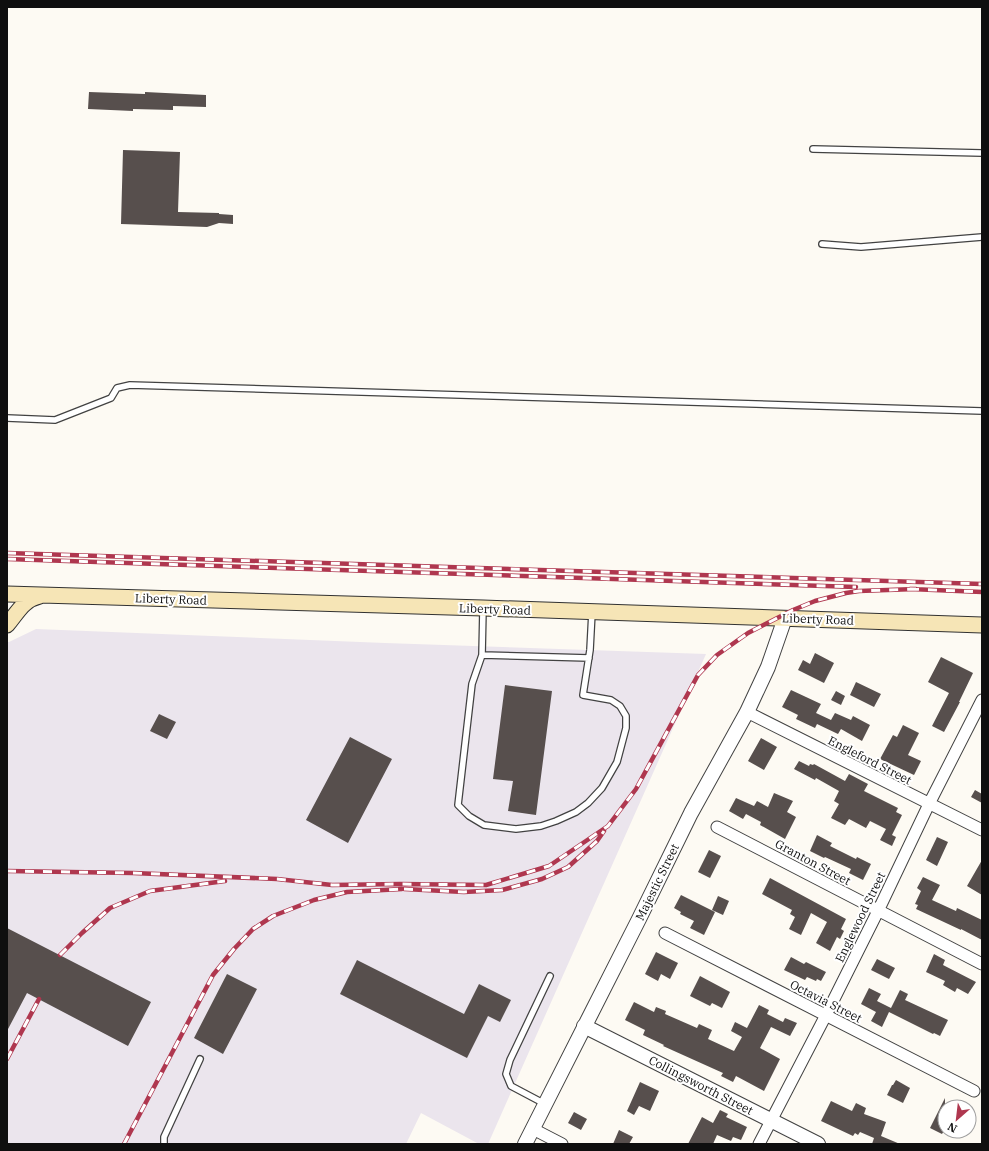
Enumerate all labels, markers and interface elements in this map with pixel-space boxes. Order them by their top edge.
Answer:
street label: Liberty Road [135,590,207,608]
street label: Liberty Road [459,600,531,618]
street label: Liberty Road [782,610,854,628]
street label: Engleford Street [826,732,914,788]
street label: Granton Street [773,836,853,888]
street label: Majestic Street [632,841,682,923]
street label: Englewood Street [832,869,888,965]
street label: Octavia Street [788,976,864,1026]
street label: Collingsworth Street [646,1052,756,1118]
north arrow [937,1099,977,1139]
text: N [945,1119,959,1136]

